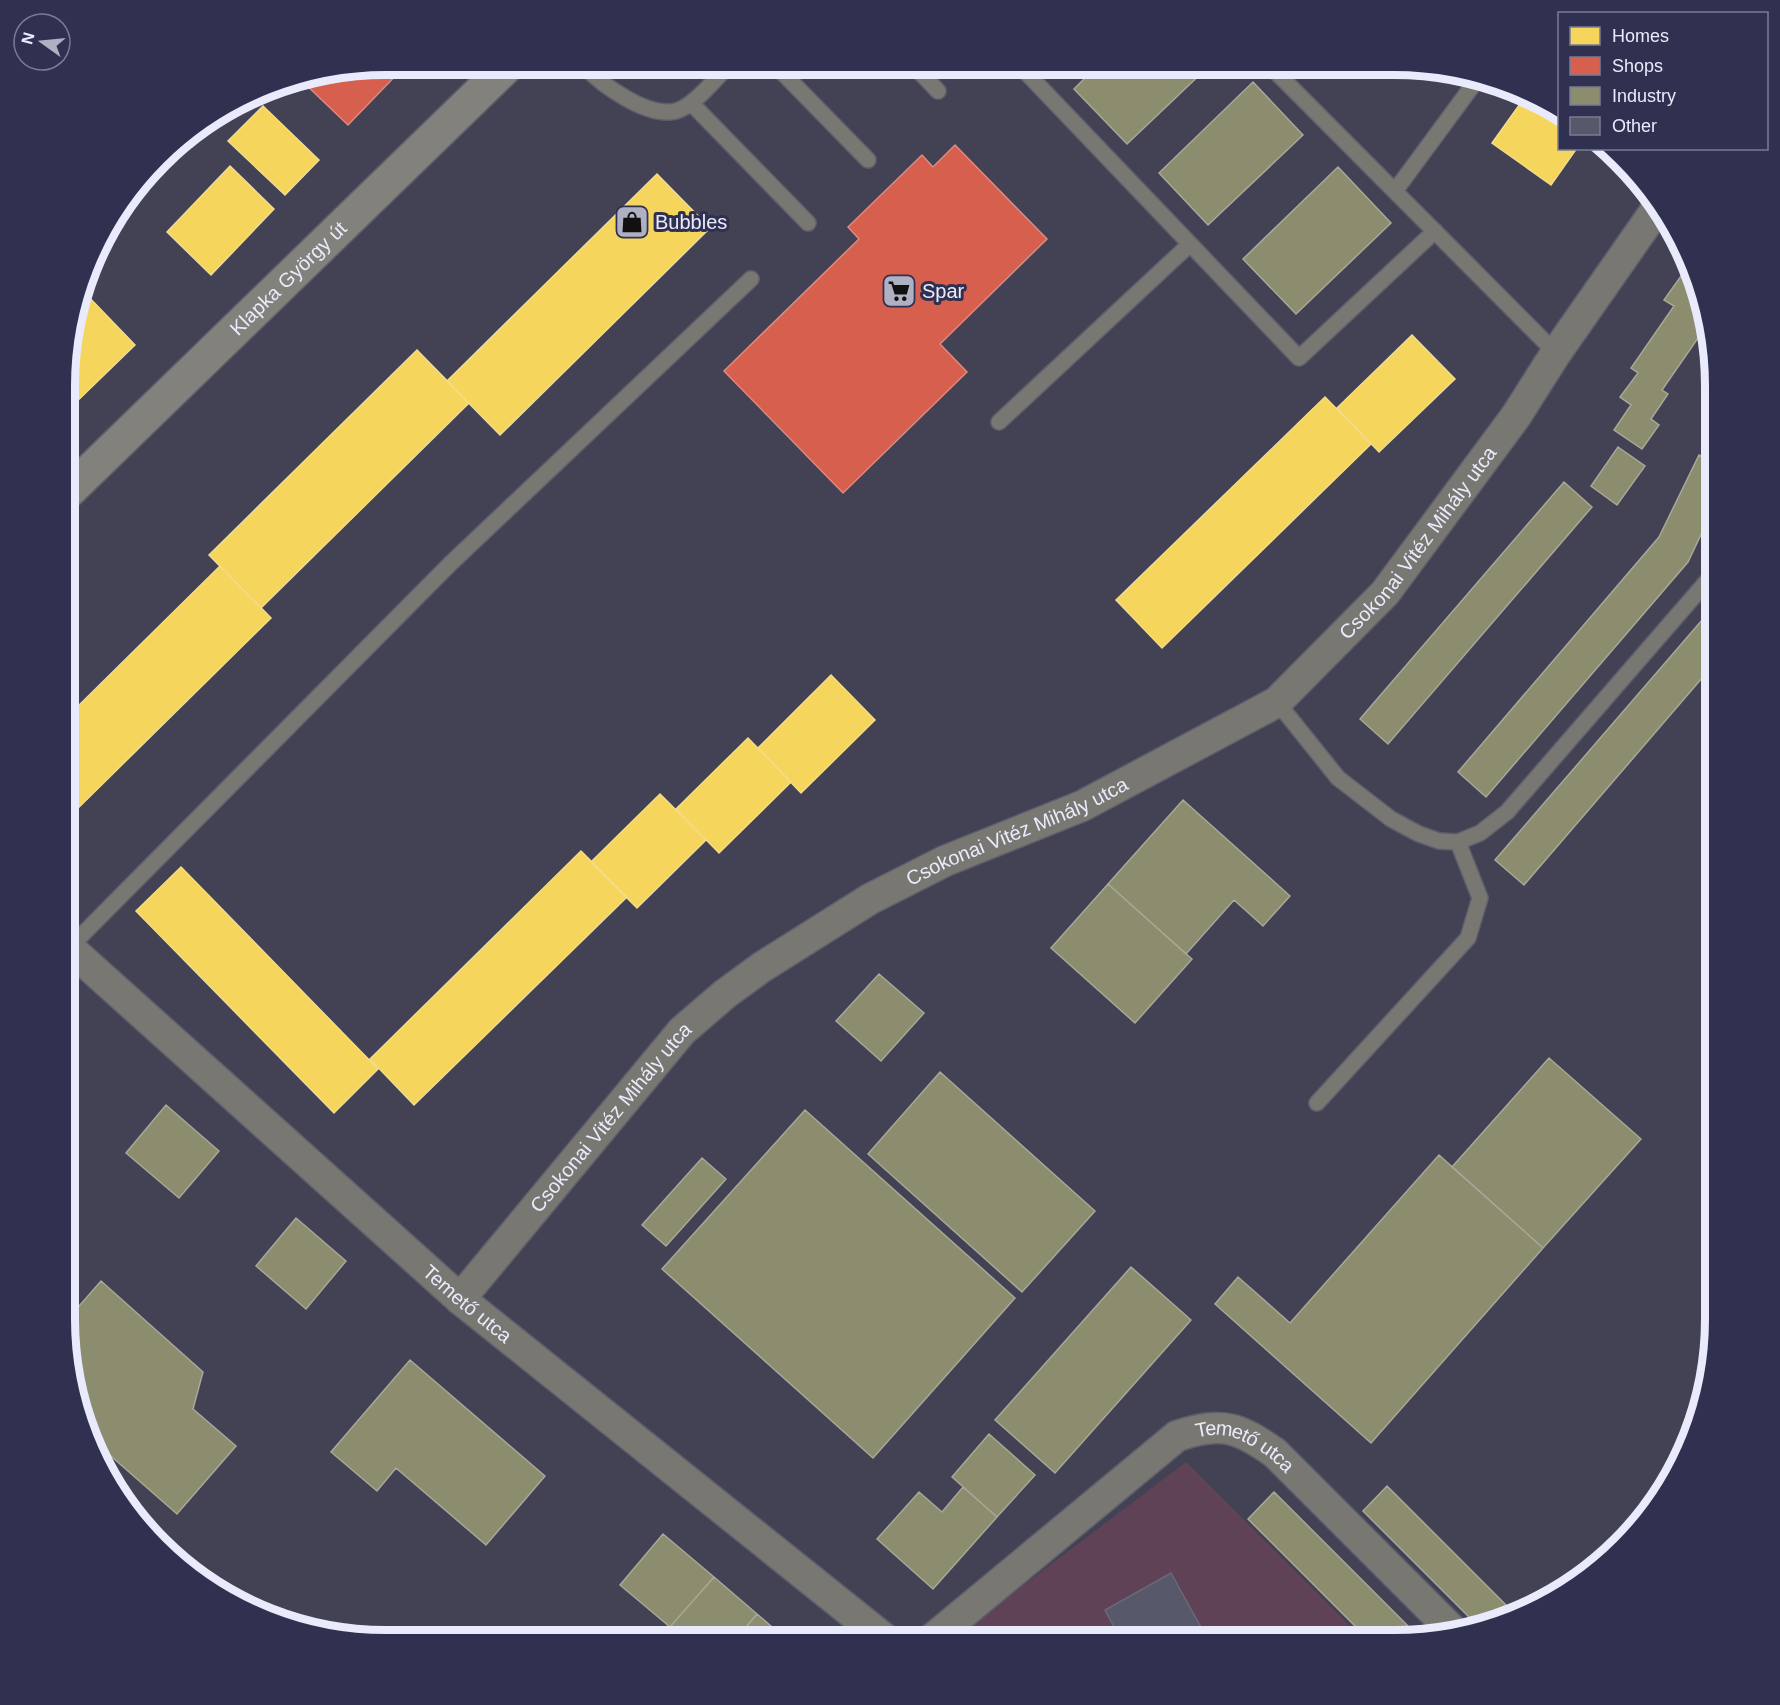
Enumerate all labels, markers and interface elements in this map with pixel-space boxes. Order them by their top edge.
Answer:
north arrow [12,12,72,72]
legend [1558,12,1768,150]
text: Homes [1612,26,1669,46]
text: N [18,30,38,46]
text: Shops [1612,56,1663,76]
text: Industry [1612,86,1676,106]
text: Other [1612,116,1657,136]
shop icon: Bubbles [614,204,650,240]
place label: Bubbles [655,211,727,233]
street label: Klapka György út [225,217,351,340]
supermarket icon: Spar [881,273,917,309]
place label: Spar [922,280,965,302]
street label: Csokonai Vitéz Mihály utca [1335,441,1501,644]
street label: Csokonai Vitéz Mihály utca [902,772,1132,890]
street label: Csokonai Vitéz Mihály utca [526,1017,696,1217]
street label: Temető utca [419,1260,517,1348]
street label: Temető utca [1193,1416,1299,1477]

